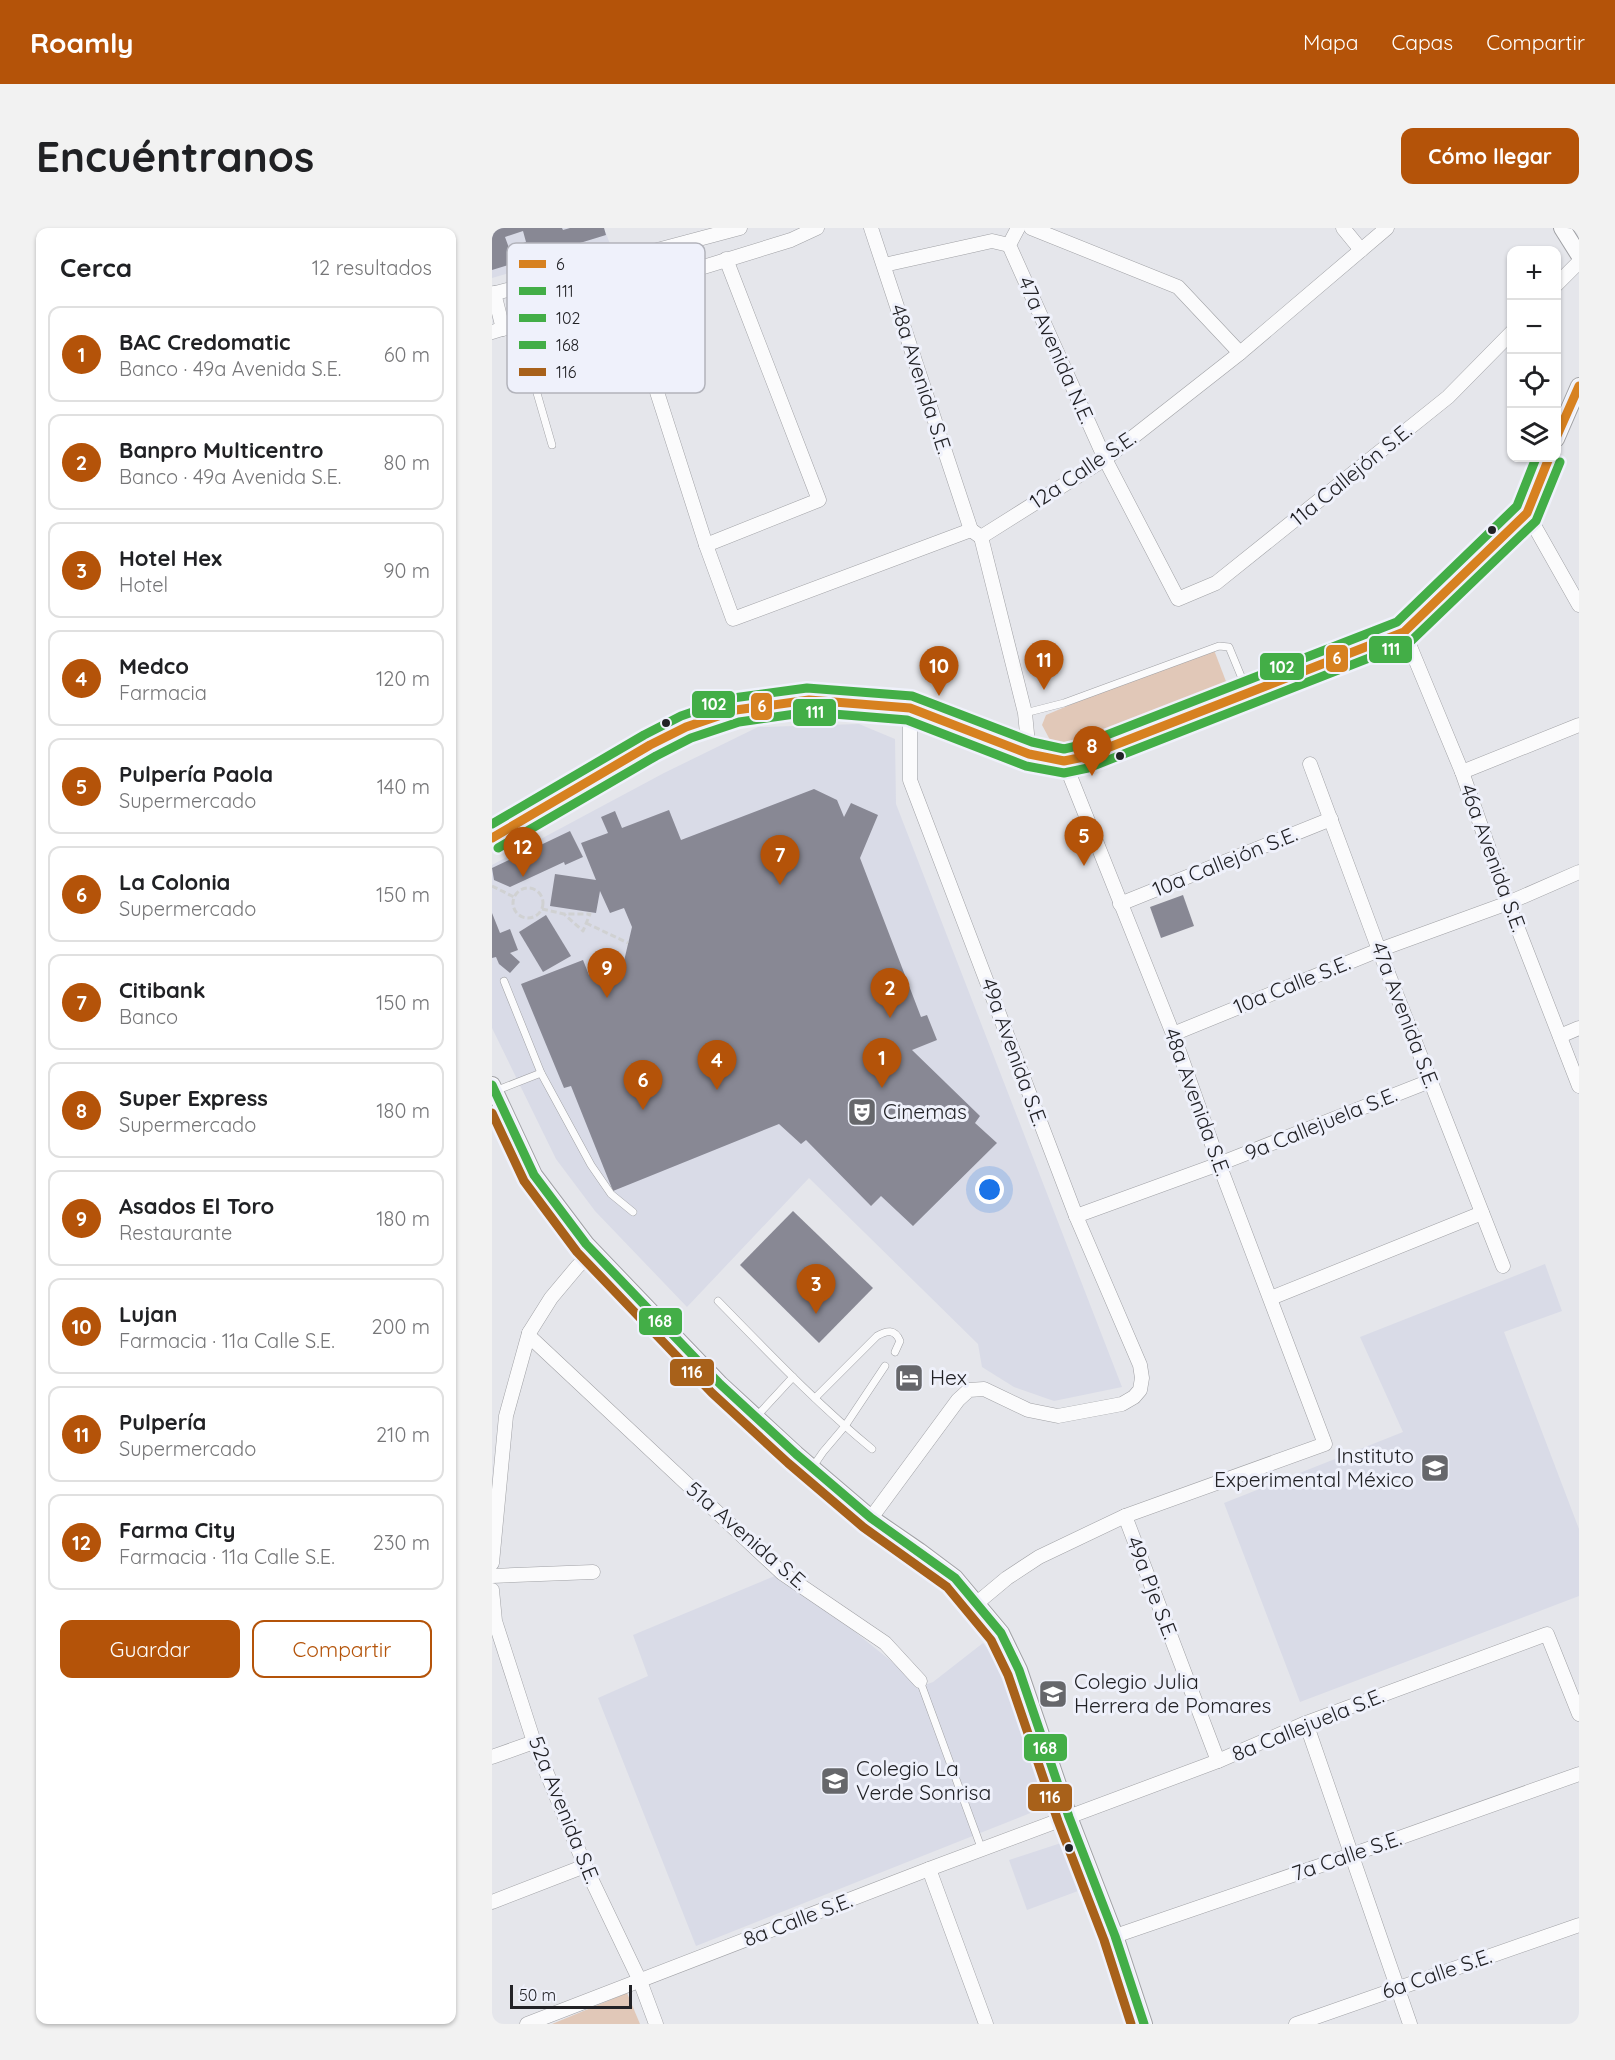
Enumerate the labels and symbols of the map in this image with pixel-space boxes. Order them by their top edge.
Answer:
legend [507,243,705,393]
text: 6 [556,254,565,274]
street label: 47a Avenida N.E. [1013,272,1101,427]
text: 111 [556,281,574,301]
street label: 48a Avenida S.E. [886,301,958,457]
text: 102 [556,308,580,328]
text: 168 [556,335,579,355]
text: 116 [556,362,577,382]
street label: 11a Callejón S.E. [1284,417,1417,531]
street label: 12a Calle S.E. [1024,424,1141,514]
unlabelled marker [1486,524,1498,536]
line badge: 111 [1368,635,1413,664]
text: 111 [1382,639,1400,659]
pin: 11 [1024,640,1064,690]
line badge: 6 [1325,644,1349,673]
pin: 10 [920,646,958,696]
text: 6 [1333,648,1342,668]
line badge: 102 [1259,652,1305,681]
text: 102 [1269,657,1295,677]
line badge: 102 [691,690,736,719]
line badge: 6 [750,692,773,721]
text: 102 [701,694,727,714]
text: 6 [758,696,767,716]
line badge: 111 [792,698,837,727]
text: 111 [806,702,824,722]
unlabelled marker [660,717,672,729]
pin: 8 [1072,726,1112,776]
unlabelled marker [1114,750,1126,762]
street label: 46a Avenida S.E. [1455,780,1533,935]
pin: 5 [1064,816,1104,866]
street label: 10a Callejón S.E. [1148,820,1301,902]
pin: 12 [504,828,543,877]
pin: 7 [760,836,800,885]
street label: 47a Avenida S.E. [1366,938,1446,1092]
pin: 9 [588,948,626,998]
street label: 10a Calle S.E. [1229,949,1354,1019]
pin: 2 [870,968,910,1018]
street label: 49a Avenida S.E. [976,974,1054,1129]
street label: 48a Avenida S.E. [1159,1024,1237,1179]
pin: 1 [862,1038,902,1088]
pin: 4 [698,1040,736,1090]
pin: 6 [624,1060,662,1110]
street label: 9a Callejuela S.E. [1241,1081,1401,1165]
theatre icon: Cinemas [846,1096,878,1128]
place label: Cinemas [883,1098,967,1124]
your location [975,1175,1004,1204]
pin: 3 [796,1264,836,1314]
line badge: 168 [638,1307,683,1336]
text: 168 [648,1311,672,1331]
line badge: 116 [669,1358,715,1387]
text: 116 [681,1362,703,1382]
hotel icon: Hex [893,1362,925,1394]
place label: Hex [930,1364,967,1390]
place label: Instituto Experimental México [1214,1442,1414,1492]
school or university icon: Instituto Experimental México [1419,1452,1451,1484]
street label: 51a Avenida S.E. [682,1475,814,1595]
street label: 49a Pje S.E. [1121,1533,1184,1643]
place label: Colegio Julia Herrera de Pomares [1074,1668,1271,1718]
school or university icon: Colegio Julia Herrera de Pomares [1037,1678,1069,1710]
street label: 8a Callejuela S.E. [1228,1682,1387,1766]
street label: 52a Avenida S.E. [524,1732,606,1887]
line badge: 168 [1023,1733,1068,1762]
text: 168 [1033,1738,1057,1758]
place label: Colegio La Verde Sonrisa [856,1755,991,1805]
school or university icon: Colegio La Verde Sonrisa [819,1765,851,1797]
line badge: 116 [1027,1783,1073,1812]
text: 116 [1039,1787,1061,1807]
street label: 7a Calle S.E. [1289,1824,1405,1886]
unlabelled marker [1063,1842,1075,1854]
street label: 8a Calle S.E. [739,1886,856,1952]
street label: 6a Calle S.E. [1378,1942,1495,2004]
scale bar [510,1982,632,2010]

